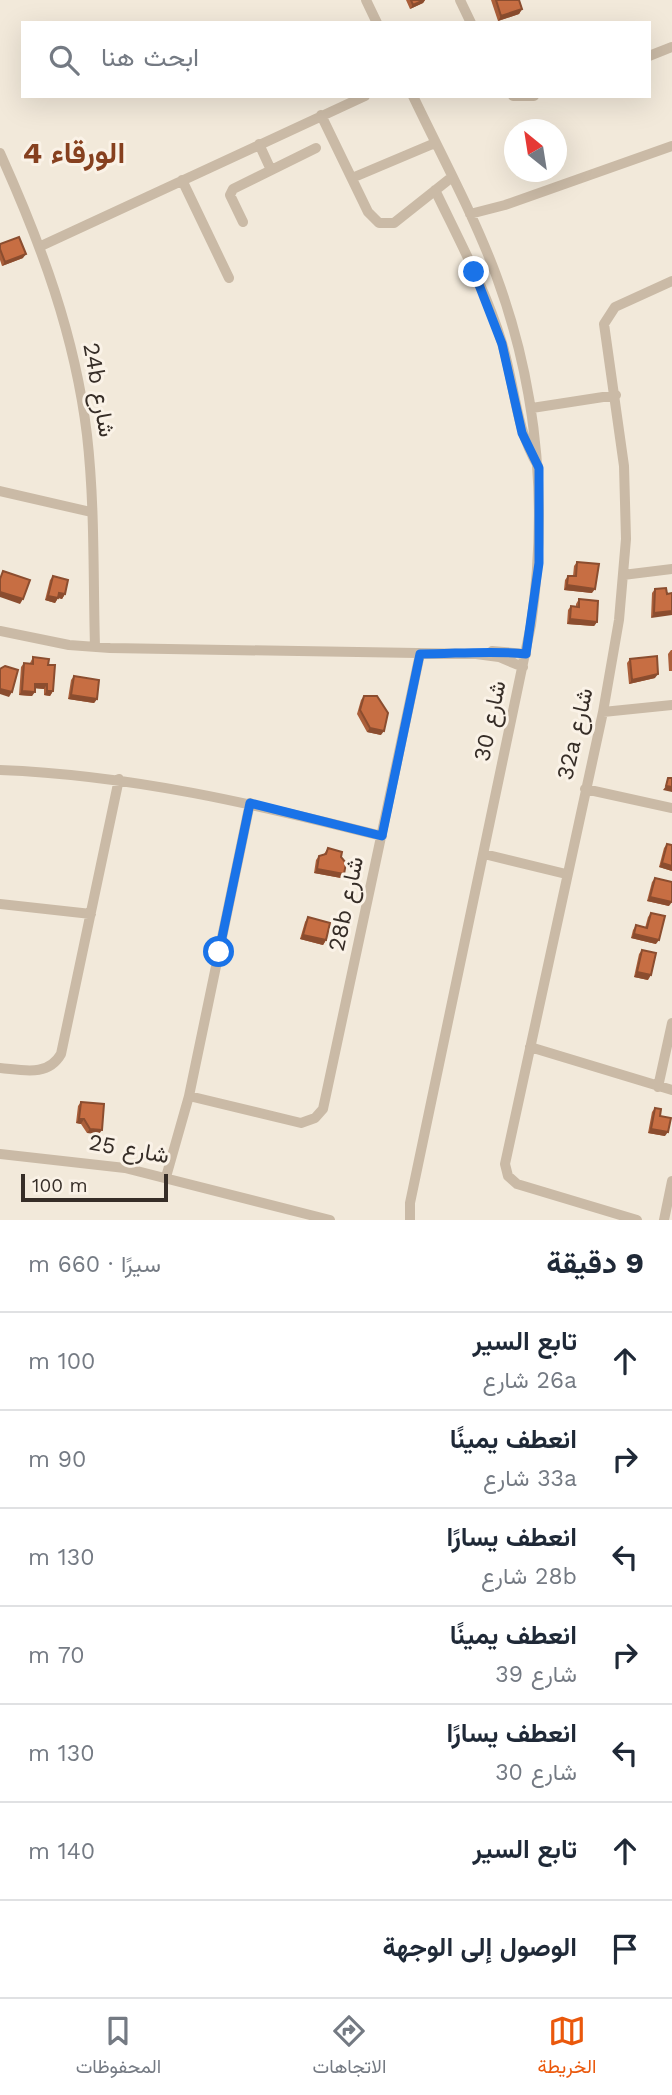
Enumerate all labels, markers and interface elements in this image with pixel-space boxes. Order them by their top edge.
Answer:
search box [21,21,651,98]
icon: search [45,41,83,79]
text: ابحث هنا [101,42,199,72]
north arrow [504,119,567,182]
district label: الورقاء 4 [23,135,125,171]
route end [458,256,489,287]
street label: 24b شارع [75,341,121,440]
street label: شارع 30 [468,678,514,764]
street label: 32a شارع [551,685,601,783]
street label: 28b شارع [323,854,371,954]
route start [203,936,234,967]
street label: شارع 25 [86,1129,171,1171]
scale bar [21,1171,168,1203]
text: 100 m [32,1174,88,1197]
text: 9 دقيقة [546,1245,644,1280]
text: سيرًا · 660 m [28,1251,161,1278]
text: تابع السير [473,1326,577,1356]
icon: ahead [606,1342,644,1380]
text: 100 m [28,1348,95,1375]
text: 26a شارع [482,1367,577,1394]
text: انعطف يمينًا [450,1424,577,1454]
icon: right [606,1440,644,1478]
text: 90 m [28,1446,86,1473]
text: 33a شارع [483,1465,577,1492]
text: انعطف يسارًا [447,1522,577,1552]
icon: left [606,1538,644,1576]
text: 130 m [28,1544,94,1571]
text: 28b شارع [481,1563,577,1590]
text: انعطف يمينًا [450,1620,577,1650]
icon: right [606,1636,644,1674]
text: 70 m [28,1642,85,1669]
text: شارع 39 [495,1661,577,1688]
text: انعطف يسارًا [447,1718,577,1748]
icon: left [606,1734,644,1772]
text: 130 m [28,1740,94,1767]
text: شارع 30 [495,1759,577,1786]
icon: ahead [606,1832,644,1870]
text: تابع السير [473,1834,577,1864]
text: 140 m [28,1838,95,1865]
icon: arrive [606,1930,644,1968]
text: الوصول إلى الوجهة [382,1932,577,1962]
tab: المحفوظات [76,2012,161,2083]
tab: الاتجاهات [313,2012,386,2083]
tab: الخريطة [538,2012,596,2083]

